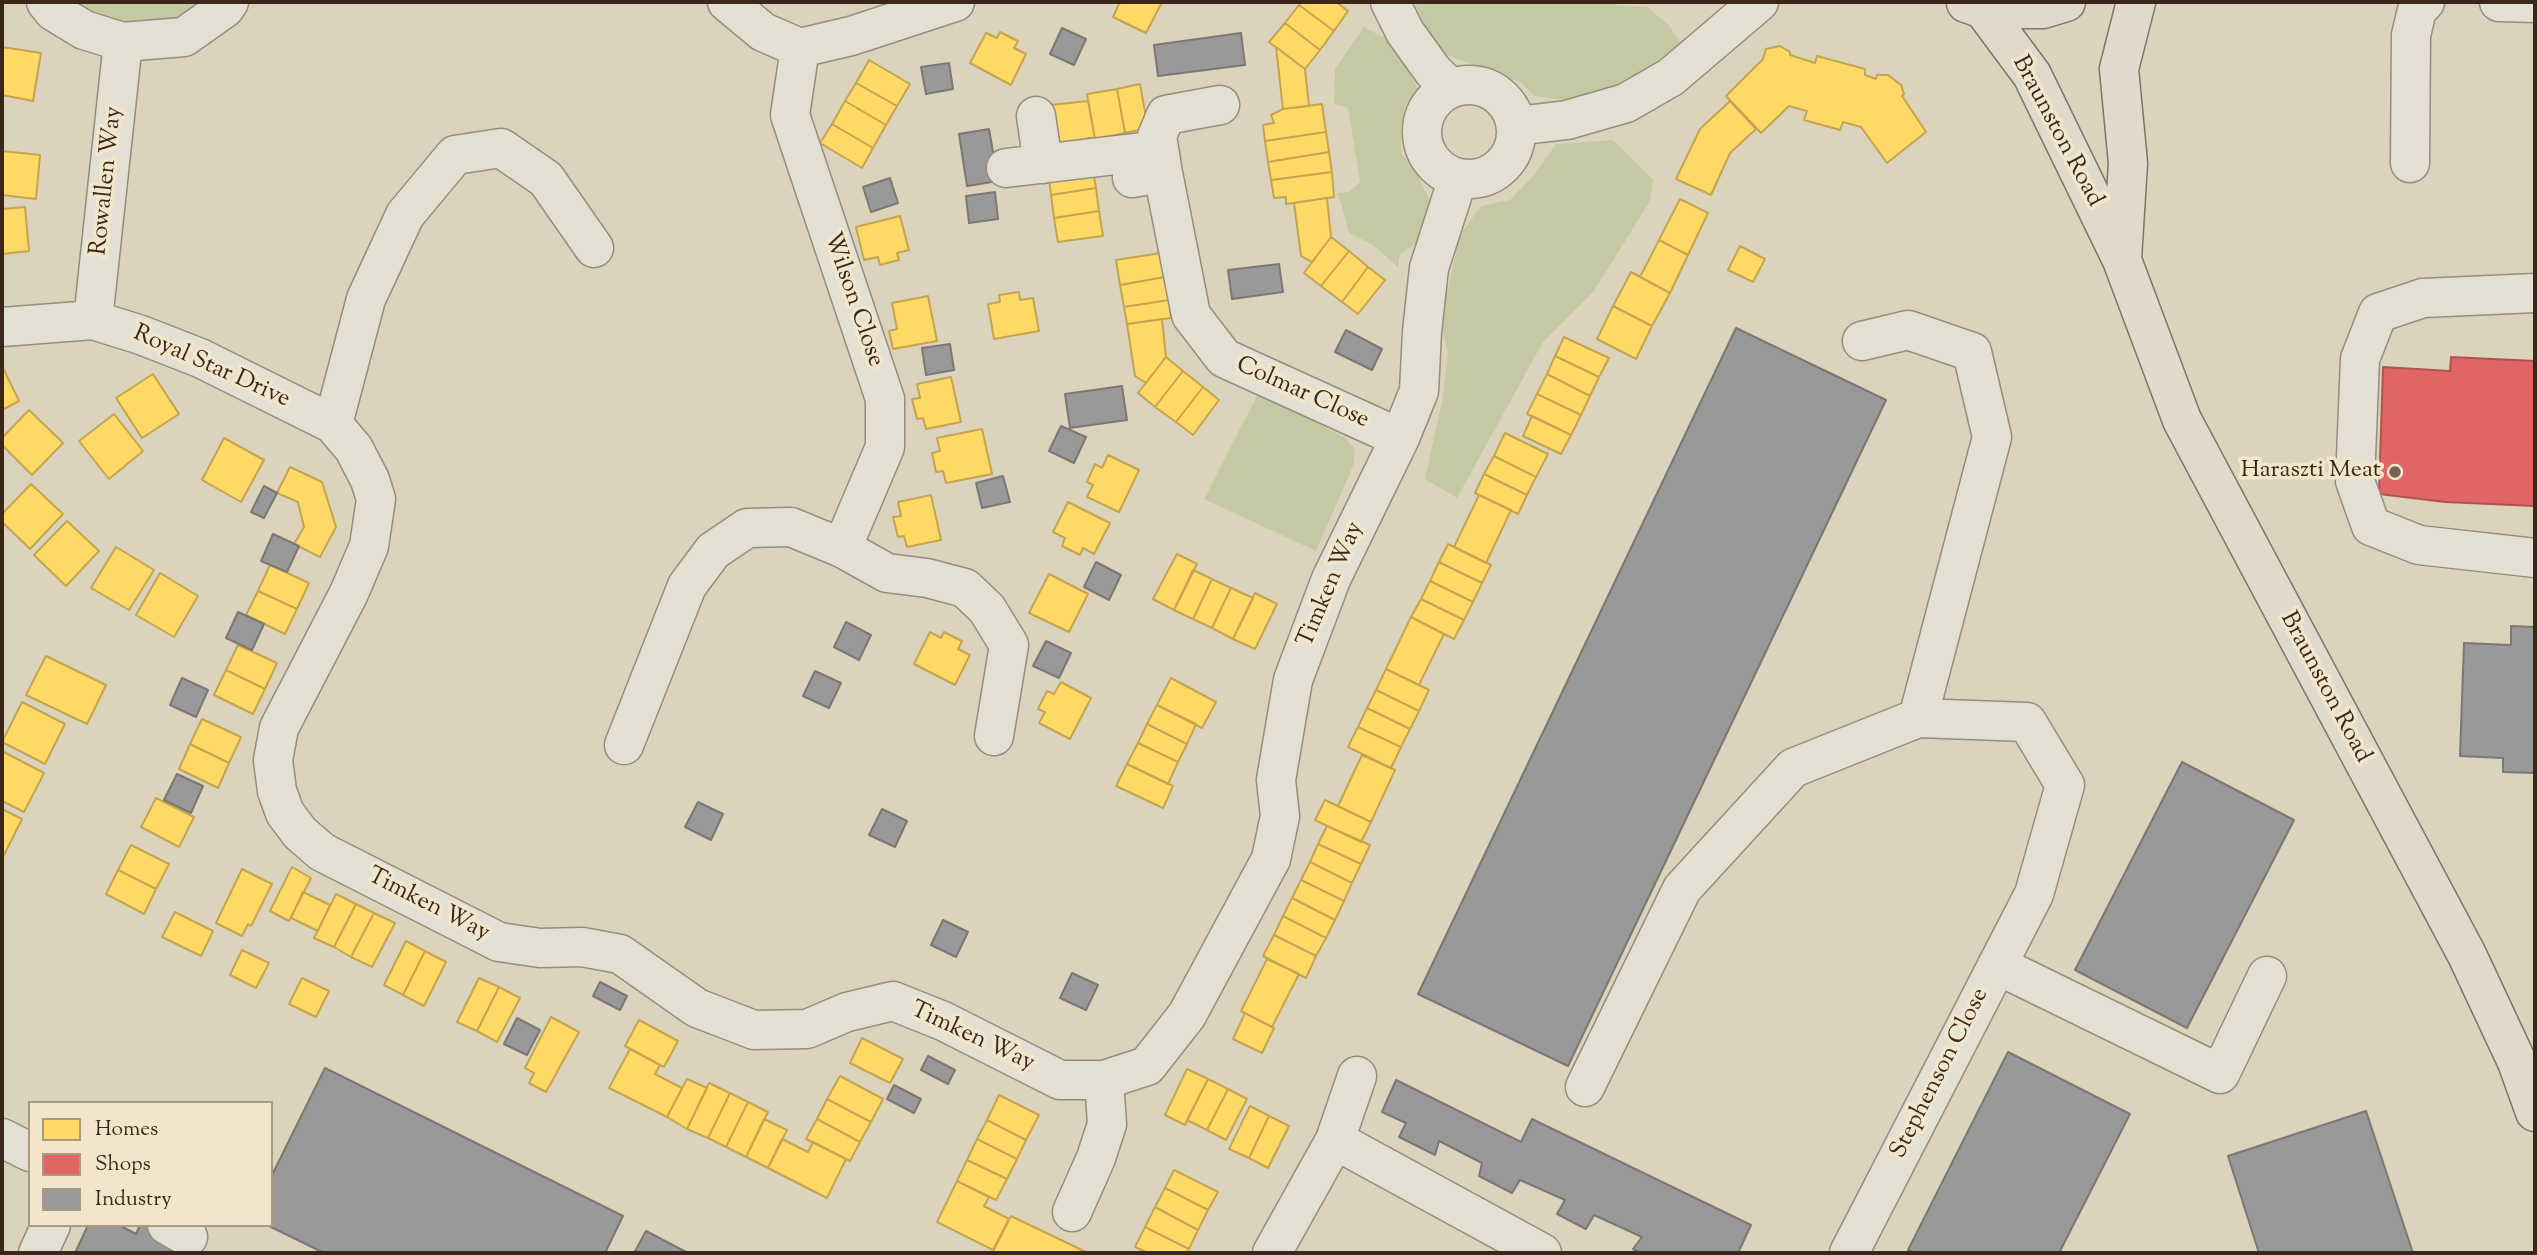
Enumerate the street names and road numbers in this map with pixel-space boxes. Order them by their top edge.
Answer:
street label: Braunston Road [2004,52,2108,212]
street label: Rowallen Way [86,105,130,257]
street label: Wilson Close [816,229,888,371]
street label: Royal Star Drive [128,320,294,416]
street label: Colmar Close [1231,352,1373,436]
street label: Timken Way [1293,518,1371,652]
street label: Braunston Road [2272,608,2376,768]
street label: Timken Way [362,863,494,949]
street label: Stephenson Close [1886,984,1996,1164]
street label: Timken Way [905,997,1039,1079]

